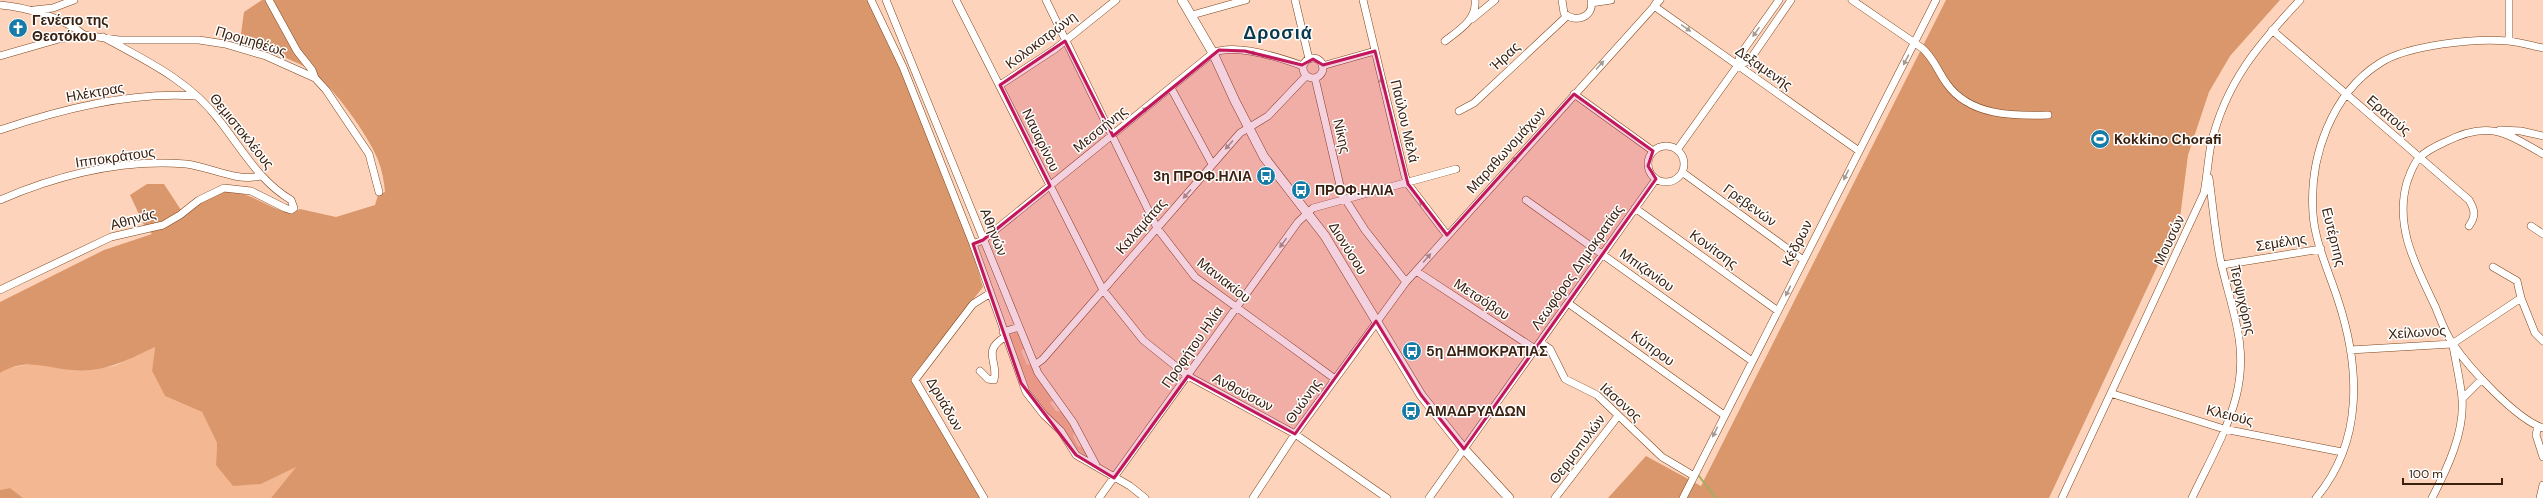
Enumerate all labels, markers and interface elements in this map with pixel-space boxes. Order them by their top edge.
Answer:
street label: Κολοκοτρώνη [1002,7,1080,73]
place label: Γενέσιο της Θεοτόκου [32,11,109,45]
church icon: Γενέσιο της Θεοτόκου [7,17,29,39]
district label: Δροσιά [1243,21,1313,45]
street label: Προμηθέως [213,22,289,60]
one-way arrow [1681,24,1692,32]
one-way arrow [1752,26,1760,37]
street label: Ήρας [1485,37,1524,75]
street label: Δεξαμενής [1732,42,1796,94]
one-way arrow [1245,50,1257,56]
one-way arrow [1902,54,1909,65]
one-way arrow [1596,60,1605,70]
one-way arrow [1379,77,1385,89]
street label: Ηλέκτρας [65,78,126,106]
street label: Παύλου Μελά [1387,78,1423,164]
street label: Θεμιστοκλέους [206,89,278,173]
street label: Ερατούς [2363,91,2415,139]
street label: Μεσσήνης [1069,102,1131,156]
street label: Μαραθωνομάχων [1462,103,1550,197]
street label: Ναυαρίνου [1018,106,1064,174]
one-way arrow [1138,107,1148,115]
street label: Νίκης [1329,117,1355,155]
sports icon: Kokkino Chorafi [2089,128,2111,150]
place label: Kokkino Chorafi [2114,130,2222,148]
one-way arrow [1225,140,1234,150]
street label: Ιπποκράτους [74,142,156,172]
one-way arrow [1508,156,1518,166]
bus stop icon: 3η ΠΡΟΦ.ΗΛΙΑ [1255,165,1277,187]
place label: 3η ΠΡΟΦ.ΗΛΙΑ [1153,167,1252,185]
one-way arrow [1843,169,1849,181]
bus stop icon: ΠΡΟΦ.ΗΛΙΑ [1290,179,1312,201]
street label: Γρεβενών [1720,180,1780,230]
place label: ΠΡΟΦ.ΗΛΙΑ [1315,181,1394,199]
one-way arrow [1182,189,1191,199]
street label: Καλαμάτας [1112,194,1170,258]
one-way arrow [1419,199,1427,210]
street label: Λεωφόρος Δημοκρατίας [1527,201,1627,333]
street label: Αθηνάς [108,204,158,234]
street label: Αθηνών [976,206,1012,258]
street label: Ευτέρπης [2318,206,2350,269]
street label: Μουσών [2149,212,2189,268]
street label: Κέδρων [1778,217,1816,269]
street label: Διονύσου [1325,218,1371,278]
street label: Κονίτσης [1686,225,1742,273]
street label: Σεμέλης [2255,229,2308,255]
one-way arrow [1278,237,1287,248]
street label: Μπιζανίου [1616,245,1678,295]
street label: Μανιακίου [1193,253,1255,307]
one-way arrow [1422,253,1431,263]
street label: Τερψιχόρης [2226,263,2260,337]
street label: Μετσόβου [1451,274,1513,324]
one-way arrow [1784,285,1791,297]
street label: Προφήτου Ηλία [1157,303,1227,391]
street label: Χείλωνος [2387,321,2447,343]
street label: Κύπρου [1628,326,1678,370]
bus stop icon: 5η ΔΗΜΟΚΡΑΤΙΑΣ [1401,340,1423,362]
place label: 5η ΔΗΜΟΚΡΑΤΙΑΣ [1426,342,1548,360]
street label: Ανθούσων [1210,369,1276,415]
street label: Δρυάδων [923,374,967,434]
street label: Θυώνης [1281,375,1325,427]
street label: Ιάσονος [1596,379,1646,426]
bus stop icon: ΑΜΑΔΡΥΑΔΩΝ [1400,400,1422,422]
street label: Κλειούς [2205,400,2256,430]
place label: ΑΜΑΔΡΥΑΔΩΝ [1425,402,1526,420]
street label: Θερμοπυλών [1545,411,1609,487]
one-way arrow [1712,426,1718,437]
scale bar [2403,460,2502,486]
text: 100 m [2409,466,2443,482]

